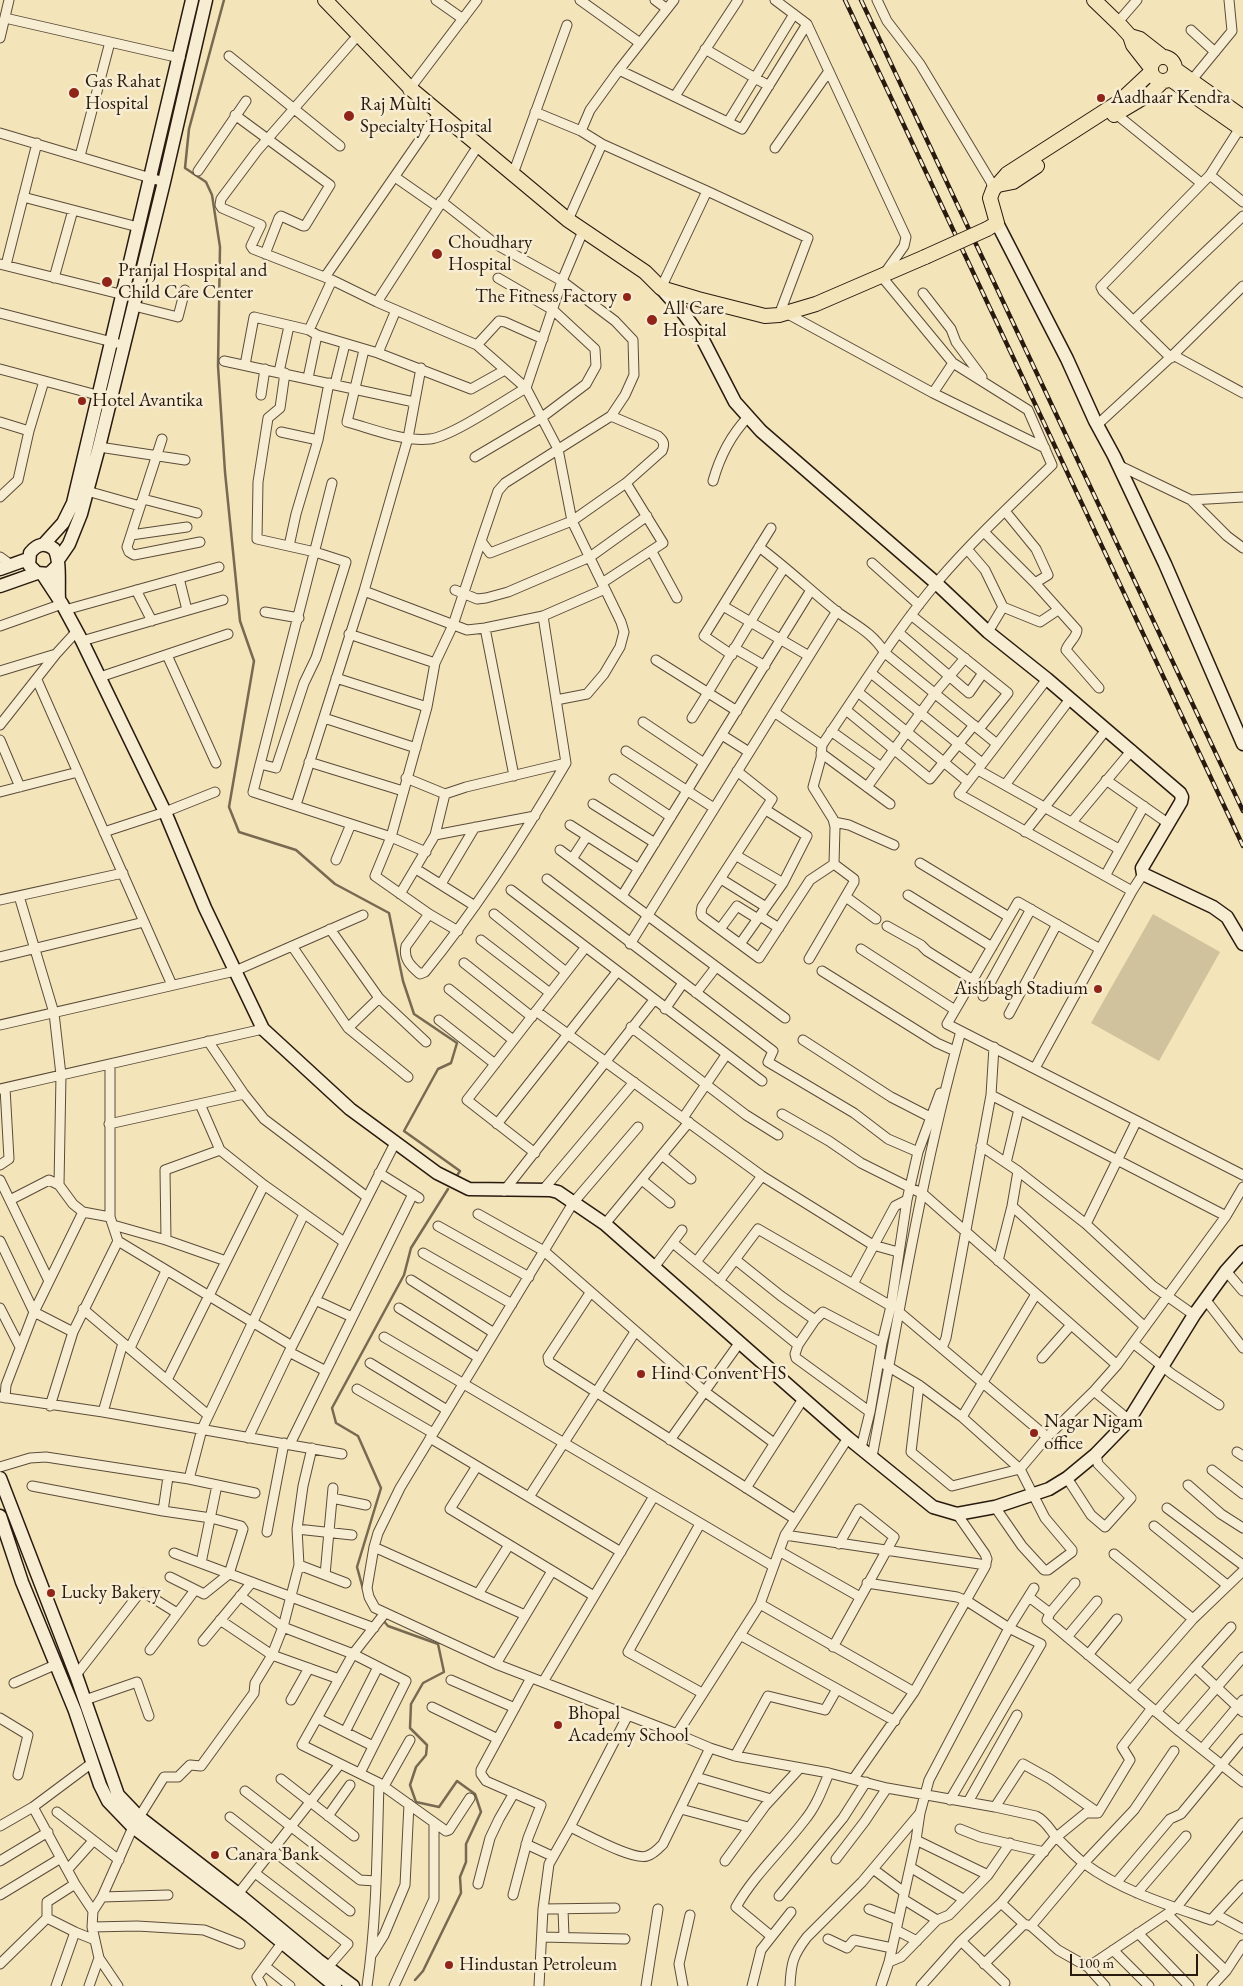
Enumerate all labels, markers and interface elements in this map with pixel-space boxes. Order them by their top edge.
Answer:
place label: Gas Rahat Hospital [85,71,161,115]
marker: Gas Rahat Hospital [67,86,81,100]
place label: Aadhaar Kendra [1111,87,1230,109]
marker: Aadhaar Kendra [1095,92,1107,104]
place label: Raj Multi Specialty Hospital [360,94,492,138]
marker: Raj Multi Specialty Hospital [342,109,356,123]
place label: Choudhary Hospital [448,232,532,276]
marker: Choudhary Hospital [430,247,444,261]
place label: Pranjal Hospital and Child Care Center [118,260,267,304]
marker: Pranjal Hospital and Child Care Center [100,275,114,289]
place label: The Fitness Factory [475,286,617,308]
marker: The Fitness Factory [621,291,633,303]
place label: All Care Hospital [663,298,727,342]
marker: All Care Hospital [645,313,659,327]
place label: Hotel Avantika [92,390,203,412]
marker: Hotel Avantika [76,395,88,407]
place label: Aishbagh Stadium [954,978,1088,1000]
marker: Aishbagh Stadium [1092,983,1104,995]
place label: Hind Convent HS [651,1363,786,1385]
marker: Hind Convent HS [635,1368,647,1380]
place label: Nagar Nigam office [1044,1411,1143,1455]
marker: Nagar Nigam office [1028,1427,1040,1439]
place label: Lucky Bakery [61,1582,161,1604]
marker: Lucky Bakery [45,1587,57,1599]
place label: Bhopal Academy School [568,1703,689,1747]
marker: Bhopal Academy School [552,1719,564,1731]
place label: Canara Bank [225,1844,319,1866]
marker: Canara Bank [209,1849,221,1861]
scale bar [1073,1944,1200,1976]
text: 100 m [1078,1953,1114,1972]
place label: Hindustan Petroleum [459,1954,617,1976]
marker: Hindustan Petroleum [443,1959,455,1971]

